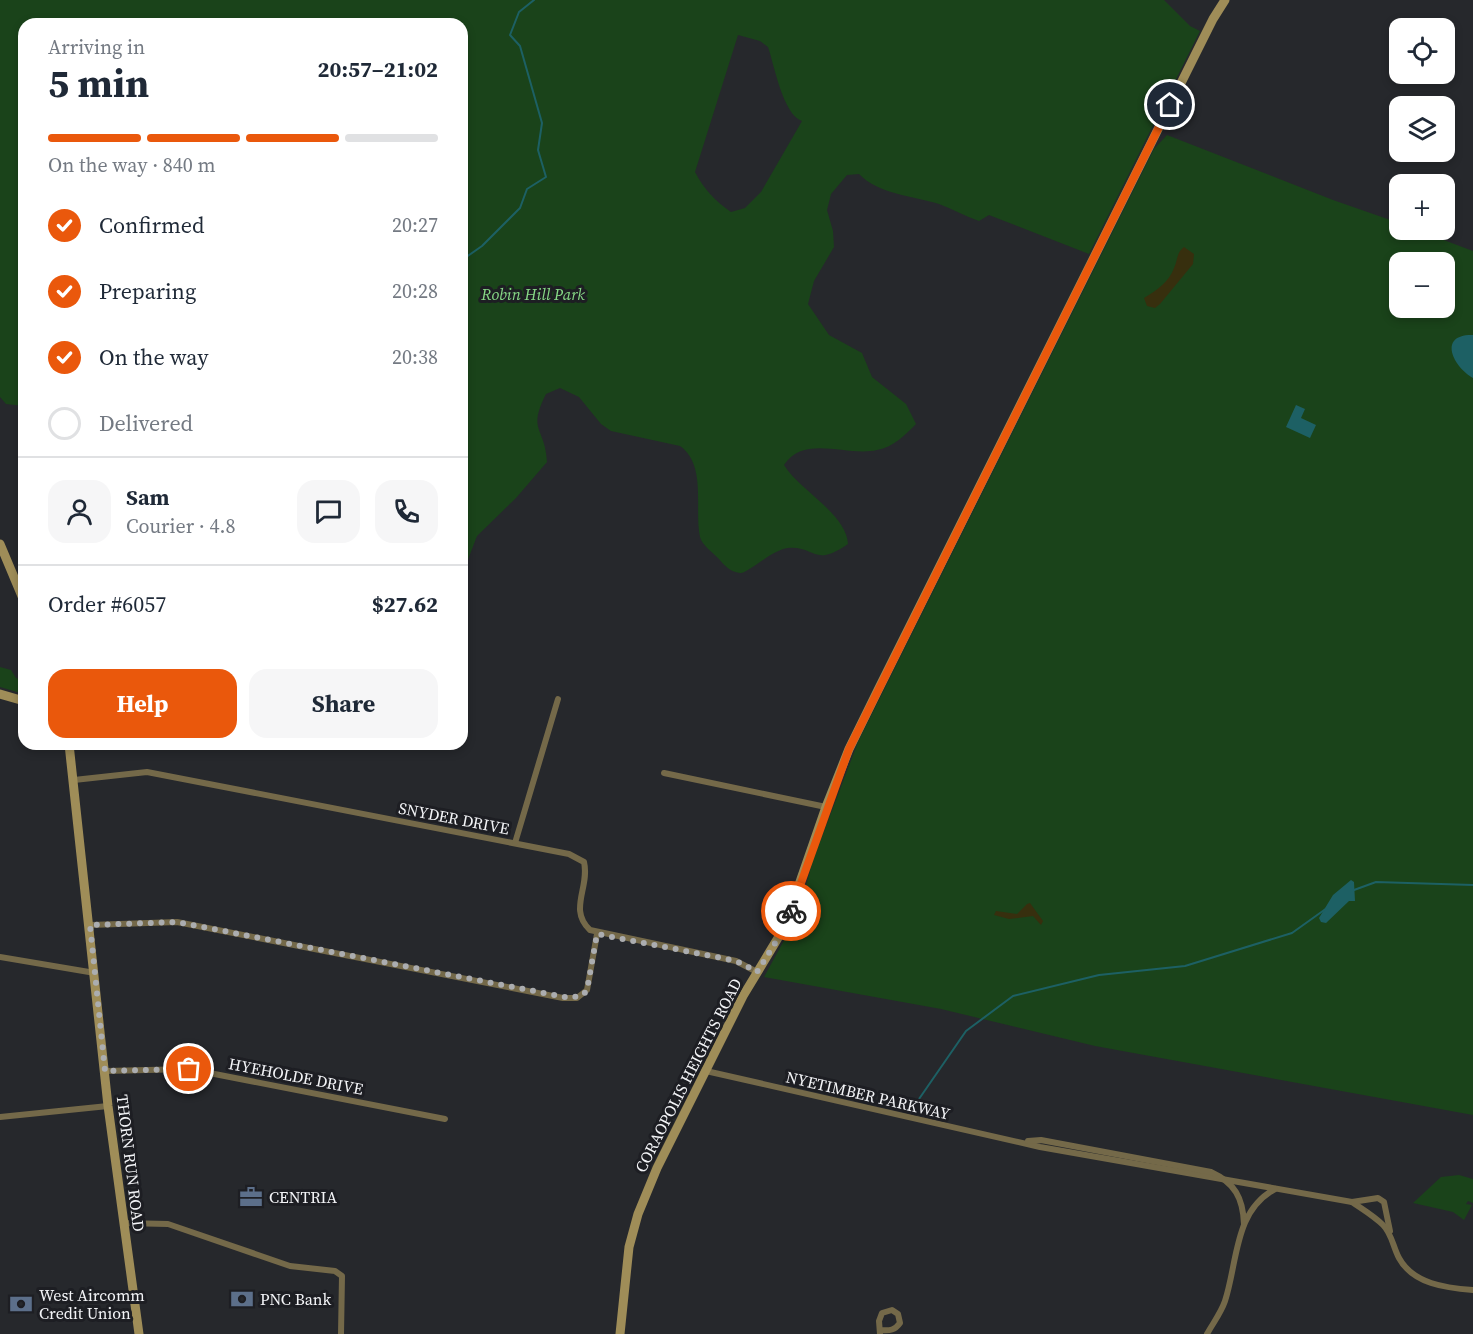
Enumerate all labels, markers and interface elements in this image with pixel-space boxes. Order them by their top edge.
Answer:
map controls [1389,18,1455,318]
button: locate [1389,18,1455,84]
text: Arriving in [48,33,145,61]
text: 20:57–21:02 [318,54,438,84]
text: 5 min [48,57,149,110]
pin [1144,79,1195,130]
icon: home [1153,88,1186,121]
button: layers [1389,96,1455,162]
text: On the way · 840 m [48,151,215,179]
button: + [1389,174,1455,240]
icon: check [48,209,81,242]
text: Confirmed [99,210,204,240]
text: 20:27 [392,211,438,239]
button: − [1389,252,1455,318]
icon: check [48,275,81,308]
text: Preparing [99,276,196,306]
text: 20:28 [392,277,438,305]
park label: Robin Hill Park [480,283,585,305]
icon: check [48,341,81,374]
text: On the way [99,342,208,372]
text: 20:38 [392,343,438,371]
text: Delivered [99,408,193,438]
button: person [48,480,111,543]
button: chat [297,480,360,543]
button: phone [375,480,438,543]
text: Sam [126,482,170,512]
text: Courier · 4.8 [126,512,235,540]
text: Order #6057 [48,589,166,619]
text: $27.62 [372,589,438,619]
button: Help [48,669,237,738]
button: Share [249,669,438,738]
street label: SNYDER DRIVE [397,796,512,840]
courier [761,881,821,941]
icon: bike [775,895,808,928]
street label: CORAOPOLIS HEIGHTS ROAD [629,974,747,1176]
pin [163,1043,214,1094]
icon: bag [172,1052,205,1085]
street label: HYEHOLDE DRIVE [227,1052,366,1100]
street label: NYETIMBER PARKWAY [784,1065,952,1125]
street label: THORN RUN ROAD [112,1093,150,1233]
office icon: CENTRIA [238,1184,264,1210]
place label: CENTRIA [269,1186,338,1208]
place label: West Aircomm Credit Union [39,1284,145,1324]
bank icon: PNC Bank [229,1286,255,1312]
place label: PNC Bank [260,1288,332,1310]
bank icon: West Aircomm Credit Union [8,1291,34,1317]

